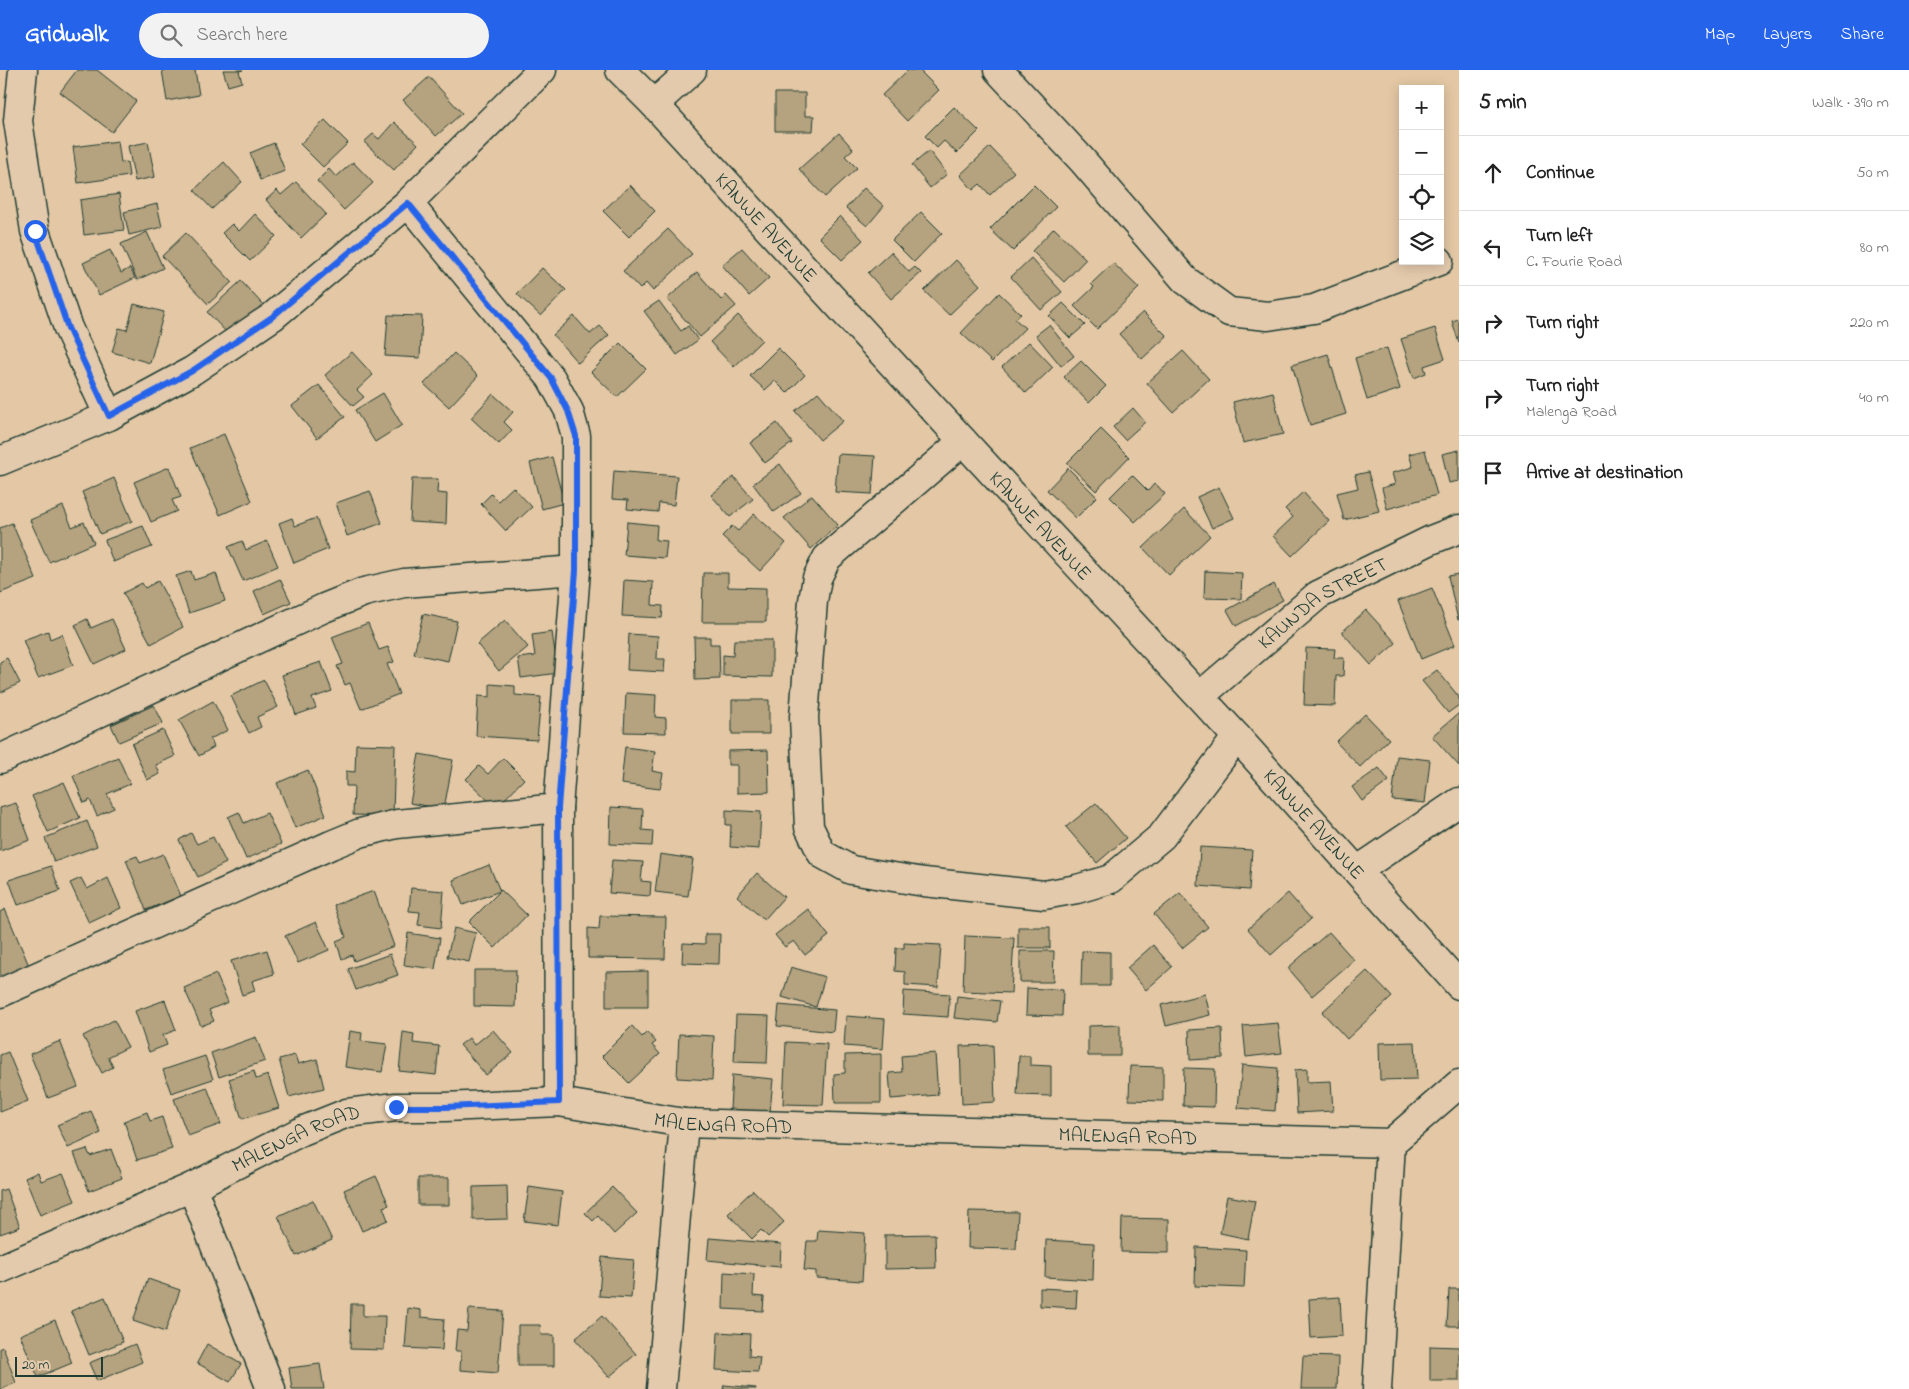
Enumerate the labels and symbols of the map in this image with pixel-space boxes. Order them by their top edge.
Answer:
street label: KANWE AVENUE [707,167,823,290]
route start [24,220,47,243]
street label: KANWE AVENUE [981,466,1097,588]
street label: KAUNDA STREET [1252,551,1393,657]
street label: KANWE AVENUE [1255,763,1370,887]
route end [385,1096,408,1119]
street label: MALENGA ROAD [227,1100,362,1181]
street label: MALENGA ROAD [651,1106,793,1143]
street label: MALENGA ROAD [1058,1122,1198,1155]
scale bar [15,1354,102,1377]

